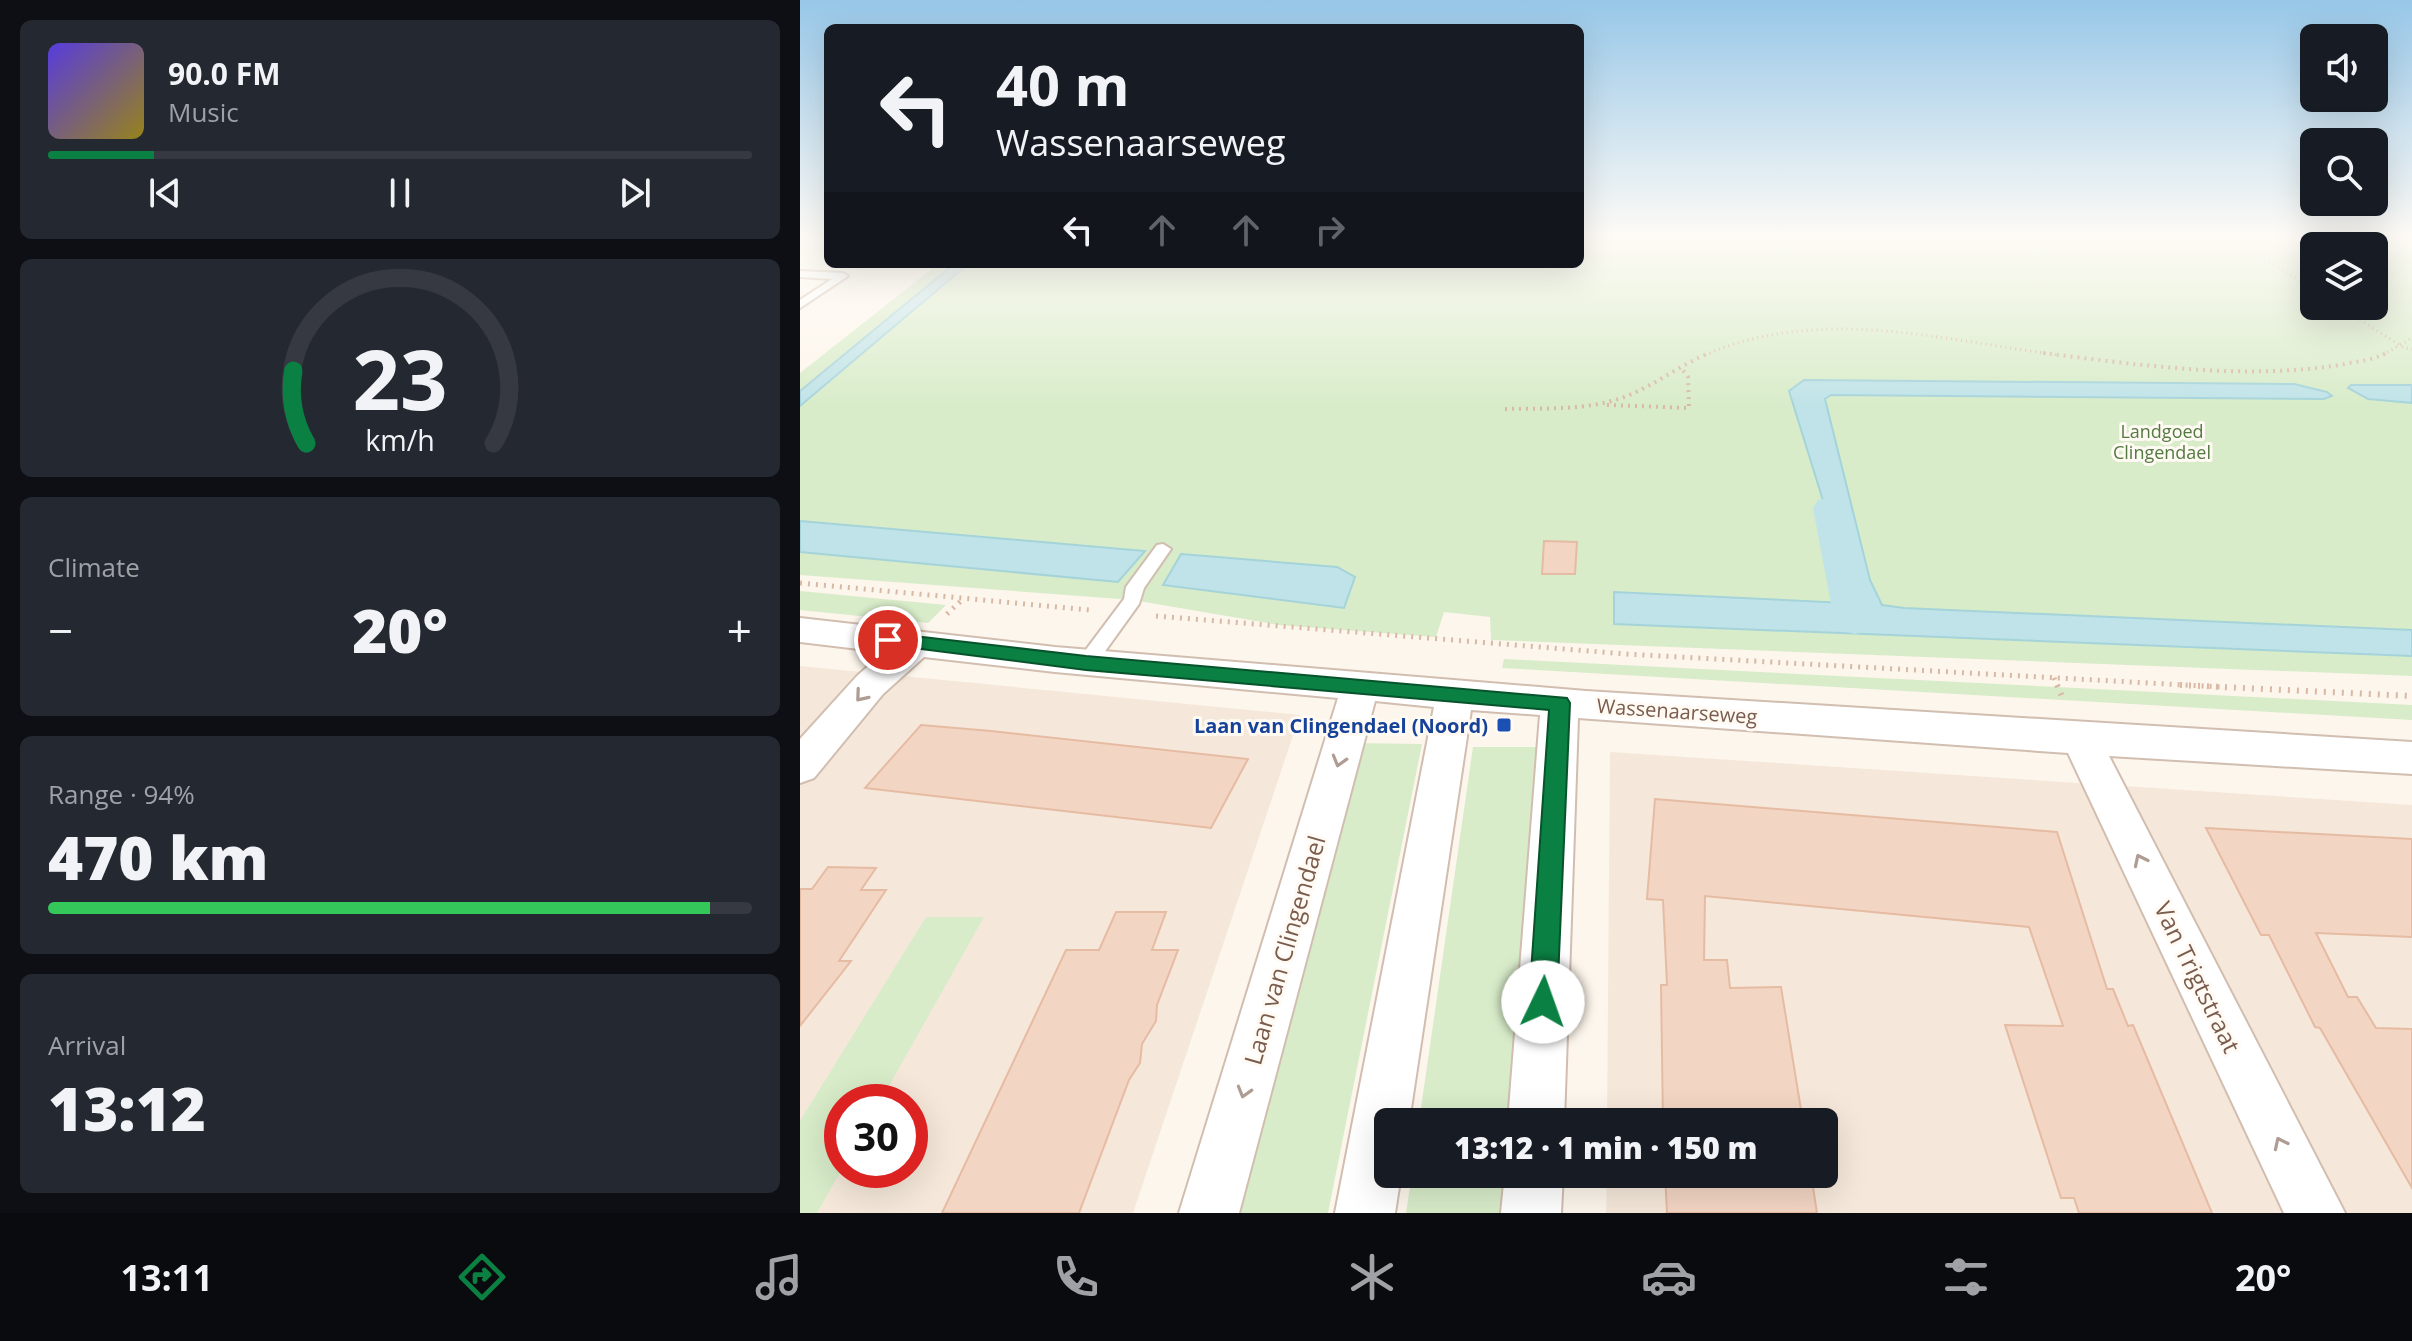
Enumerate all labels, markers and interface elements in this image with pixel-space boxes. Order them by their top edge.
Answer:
map controls [2300,24,2388,320]
button: sound [2300,24,2388,112]
text: 40 m [996,46,1130,122]
text: 90.0 FM [168,53,281,94]
icon: left [864,56,968,160]
text: Music [168,94,239,130]
text: Wassenaarseweg [996,118,1286,167]
button: search [2300,128,2388,216]
icon: previous [143,171,187,215]
icon: pause [378,171,422,215]
icon: next [613,171,657,215]
icon: left [1056,208,1100,252]
icon: ahead [1140,208,1184,252]
icon: ahead [1224,208,1268,252]
icon: right [1308,208,1352,252]
button: layers [2300,232,2388,320]
text: 23 [352,320,448,433]
park label: Landgoed Clingendael [2113,419,2211,464]
text: km/h [365,420,435,459]
text: Climate [48,549,140,585]
text: 20° [352,589,448,671]
text: − [48,600,73,660]
text: + [727,600,752,660]
pin [854,606,922,674]
icon: arrive [866,618,910,662]
one-way arrow [856,687,870,701]
street label: Wassenaarseweg [1596,692,1758,730]
place label: Laan van Clingendael (Noord) [1194,712,1488,739]
marker: Laan van Clingendael (Noord) [1495,716,1513,734]
one-way arrow [1332,754,1348,767]
text: Range · 94% [48,776,195,812]
text: 470 km [48,816,269,898]
street label: Laan van Clingendael [1235,831,1333,1069]
one-way arrow [2134,854,2150,869]
street label: Van Trigtstraat [2147,896,2249,1058]
position arrow [1501,960,1585,1044]
text: Arrival [48,1027,126,1063]
text: 13:12 [48,1067,206,1149]
speed limit sign: 30 [824,1084,928,1188]
one-way arrow [1236,1084,1253,1098]
text: 13:12 · 1 min · 150 m [1454,1127,1758,1168]
one-way arrow [2275,1137,2290,1152]
icon: directions [454,1249,510,1305]
icon: music [751,1249,807,1305]
icon: phone [1048,1249,1104,1305]
icon: climate [1344,1249,1400,1305]
icon: car [1641,1249,1697,1305]
icon: filters [1938,1249,1994,1305]
text: 13:11 [120,1253,213,1302]
text: 20° [2235,1253,2292,1302]

